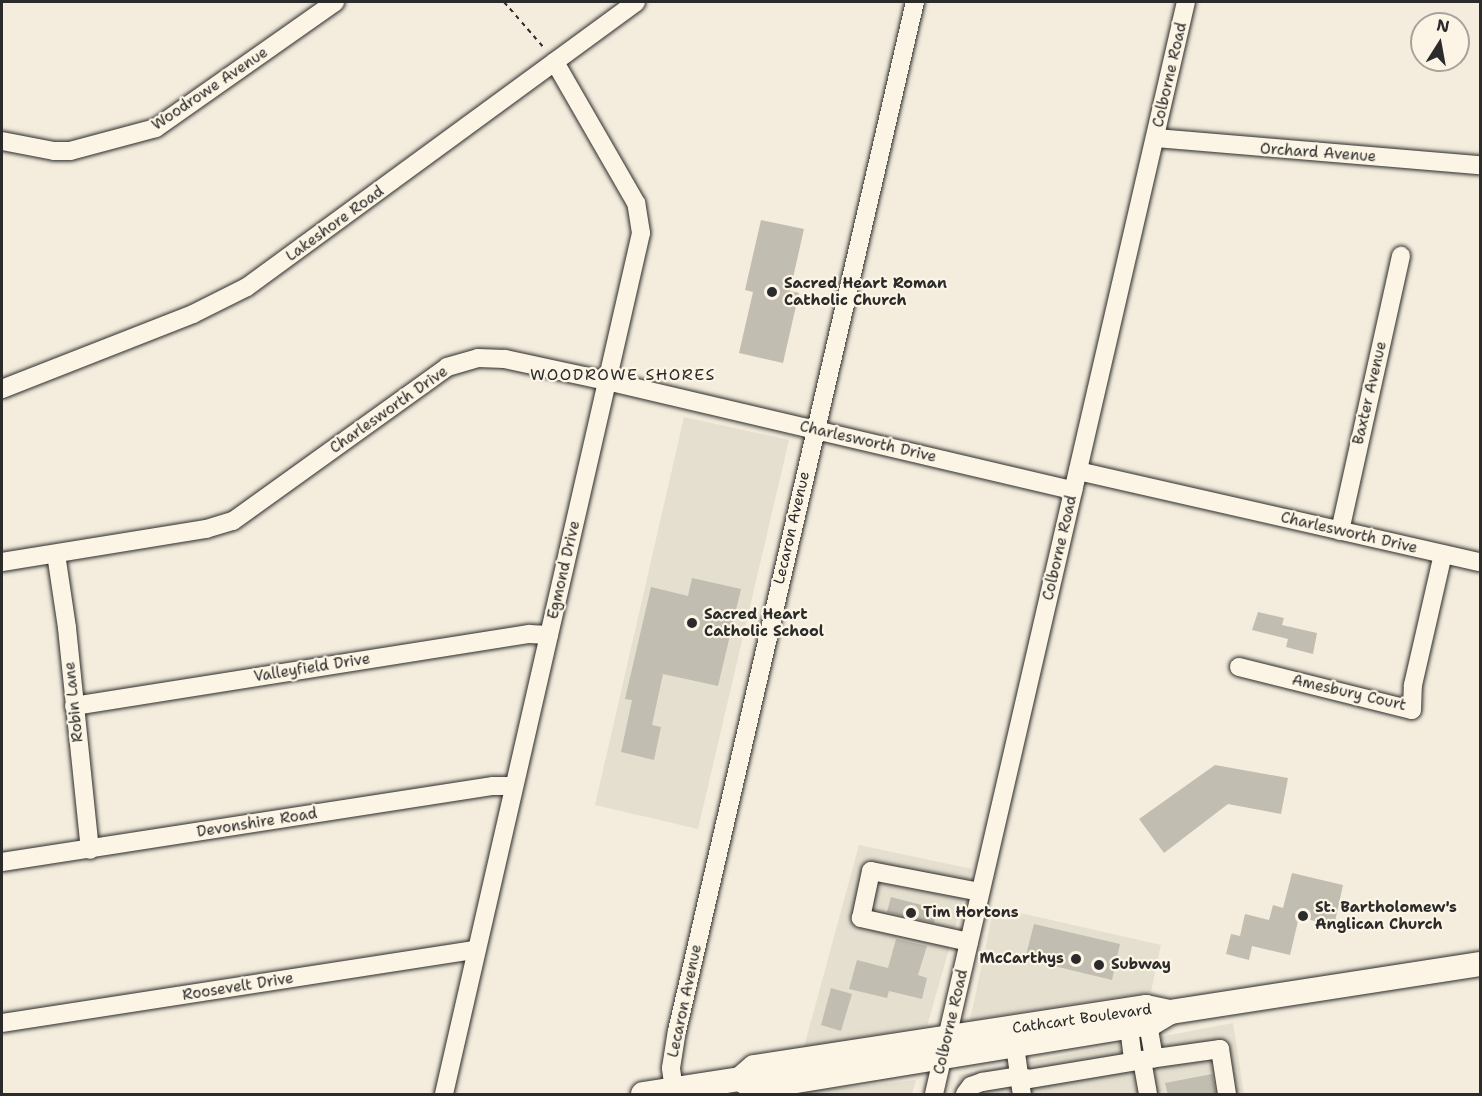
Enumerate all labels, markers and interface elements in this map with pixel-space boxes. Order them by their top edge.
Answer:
north arrow [1410,12,1470,72]
text: N [1435,14,1451,37]
street label: Colborne Road [1149,21,1191,129]
street label: Woodrowe Avenue [149,44,271,134]
street label: Orchard Avenue [1259,140,1377,166]
street label: Lakeshore Road [283,182,387,266]
place label: Sacred Heart Roman Catholic Church [784,274,947,309]
marker: Sacred Heart Roman Catholic Church [765,285,779,299]
street label: Baxter Avenue [1349,340,1391,446]
street label: Charlesworth Drive [327,363,451,457]
district label: WOODROWE SHORES [530,365,716,385]
street label: Charlesworth Drive [798,418,938,466]
street label: Lecaron Avenue [770,470,814,586]
street label: Colborne Road [1039,494,1081,602]
street label: Charlesworth Drive [1279,509,1419,557]
street label: Egmond Drive [544,519,584,621]
place label: Sacred Heart Catholic School [704,605,824,640]
marker: Sacred Heart Catholic School [685,616,699,630]
street label: Valleyfield Drive [252,650,372,686]
street label: Robin Lane [61,661,87,743]
street label: Amesbury Court [1290,671,1408,715]
street label: Devonshire Road [195,805,319,841]
place label: St. Bartholomew's Anglican Church [1315,898,1457,933]
place label: Tim Hortons [923,904,1019,922]
marker: Tim Hortons [904,906,918,920]
marker: St. Bartholomew's Anglican Church [1296,909,1310,923]
street label: Lecaron Avenue [664,943,706,1059]
place label: McCarthys [979,950,1064,968]
marker: McCarthys [1069,952,1083,966]
place label: Subway [1111,956,1171,974]
marker: Subway [1092,958,1106,972]
street label: Colborne Road [930,968,972,1076]
street label: Roosevelt Drive [181,969,295,1005]
street label: Cathcart Boulevard [1011,1000,1153,1038]

